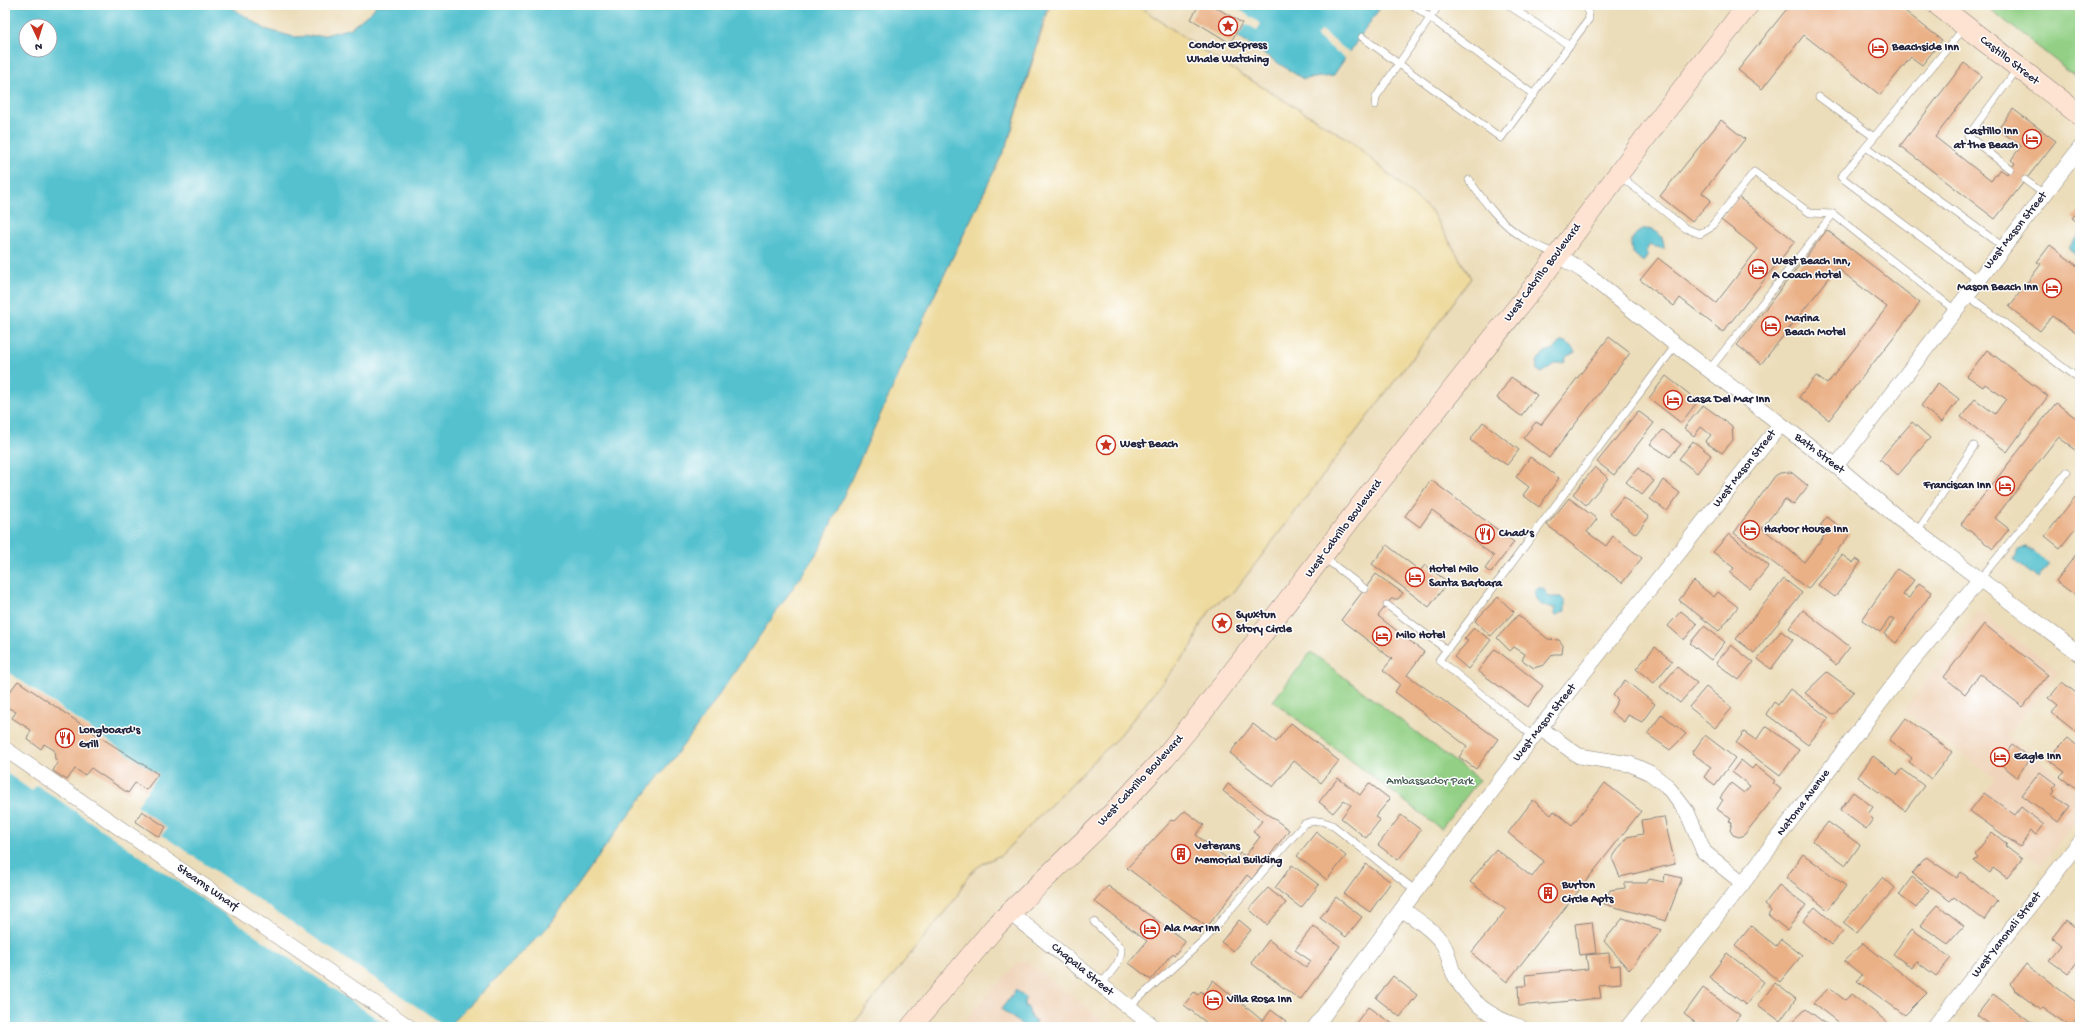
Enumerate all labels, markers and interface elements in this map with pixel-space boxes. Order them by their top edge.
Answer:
place icon: Condor Express Whale Watching [1217,15,1239,37]
north arrow [18,18,58,58]
street label: Castillo Street [1977,33,2042,89]
hotel icon: Beachside Inn [1867,37,1889,59]
place label: Condor Express Whale Watching [1186,39,1269,67]
text: N [35,40,43,52]
place label: Beachside Inn [1891,41,1959,55]
place label: Castillo Inn at the Beach [1953,125,2019,153]
hotel icon: Castillo Inn at the Beach [2021,128,2043,150]
street label: West Mason Street [1981,189,2051,273]
street label: West Cabrillo Boulevard [1502,220,1585,325]
place label: West Beach Inn, A Coach Hotel [1771,255,1851,283]
hotel icon: West Beach Inn, A Coach Hotel [1747,258,1769,280]
hotel icon: Mason Beach Inn [2041,277,2063,299]
place label: Mason Beach Inn [1957,281,2038,295]
place label: Marina Beach Motel [1784,312,1846,340]
hotel icon: Marina Beach Motel [1760,315,1782,337]
hotel icon: Casa Del Mar Inn [1662,389,1684,411]
place label: Casa Del Mar Inn [1686,393,1770,407]
street label: West Mason Street [1710,427,1780,511]
street label: Bath Street [1790,430,1848,478]
place icon: West Beach [1095,434,1117,456]
place label: West Beach [1119,438,1179,452]
hotel icon: Franciscan Inn [1994,475,2016,497]
street label: West Cabrillo Boulevard [1303,476,1386,581]
place label: Franciscan Inn [1923,479,1991,493]
hotel icon: Harbor House Inn [1739,519,1761,541]
restaurant icon: Chad’s [1474,523,1496,545]
place label: Harbor House Inn [1764,523,1848,537]
place label: Chad’s [1498,527,1534,541]
place label: Hotel Milo Santa Barbara [1429,563,1504,591]
hotel icon: Hotel Milo Santa Barbara [1404,566,1426,588]
place label: Syuxtun Story Circle [1236,609,1293,637]
place icon: Syuxtun Story Circle [1211,612,1233,634]
hotel icon: Milo Hotel [1371,625,1393,647]
place label: Milo Hotel [1396,629,1446,643]
street label: West Mason Street [1510,681,1580,765]
place label: Longboard's Grill [79,724,141,752]
restaurant icon: Longboard's Grill [54,727,76,749]
street label: West Cabrillo Boulevard [1095,732,1187,829]
hotel icon: Eagle Inn [1989,746,2011,768]
place label: Eagle Inn [2013,750,2061,764]
street label: Natoma Avenue [1774,766,1834,839]
park label: Ambassador Park [1386,775,1475,789]
place label: Veterans Memorial Building [1194,840,1283,868]
building icon: Veterans Memorial Building [1170,843,1192,865]
street label: Stearns Wharf [174,862,241,915]
place label: Burton Circle Apts [1561,879,1614,907]
building icon: Burton Circle Apts [1537,882,1559,904]
street label: West Yanonali Street [1969,888,2046,981]
hotel icon: Ala Mar Inn [1139,918,1161,940]
place label: Ala Mar Inn [1163,922,1220,936]
street label: Chapala Street [1048,941,1117,1000]
hotel icon: Villa Rosa Inn [1202,989,1224,1011]
place label: Villa Rosa Inn [1226,993,1292,1007]

